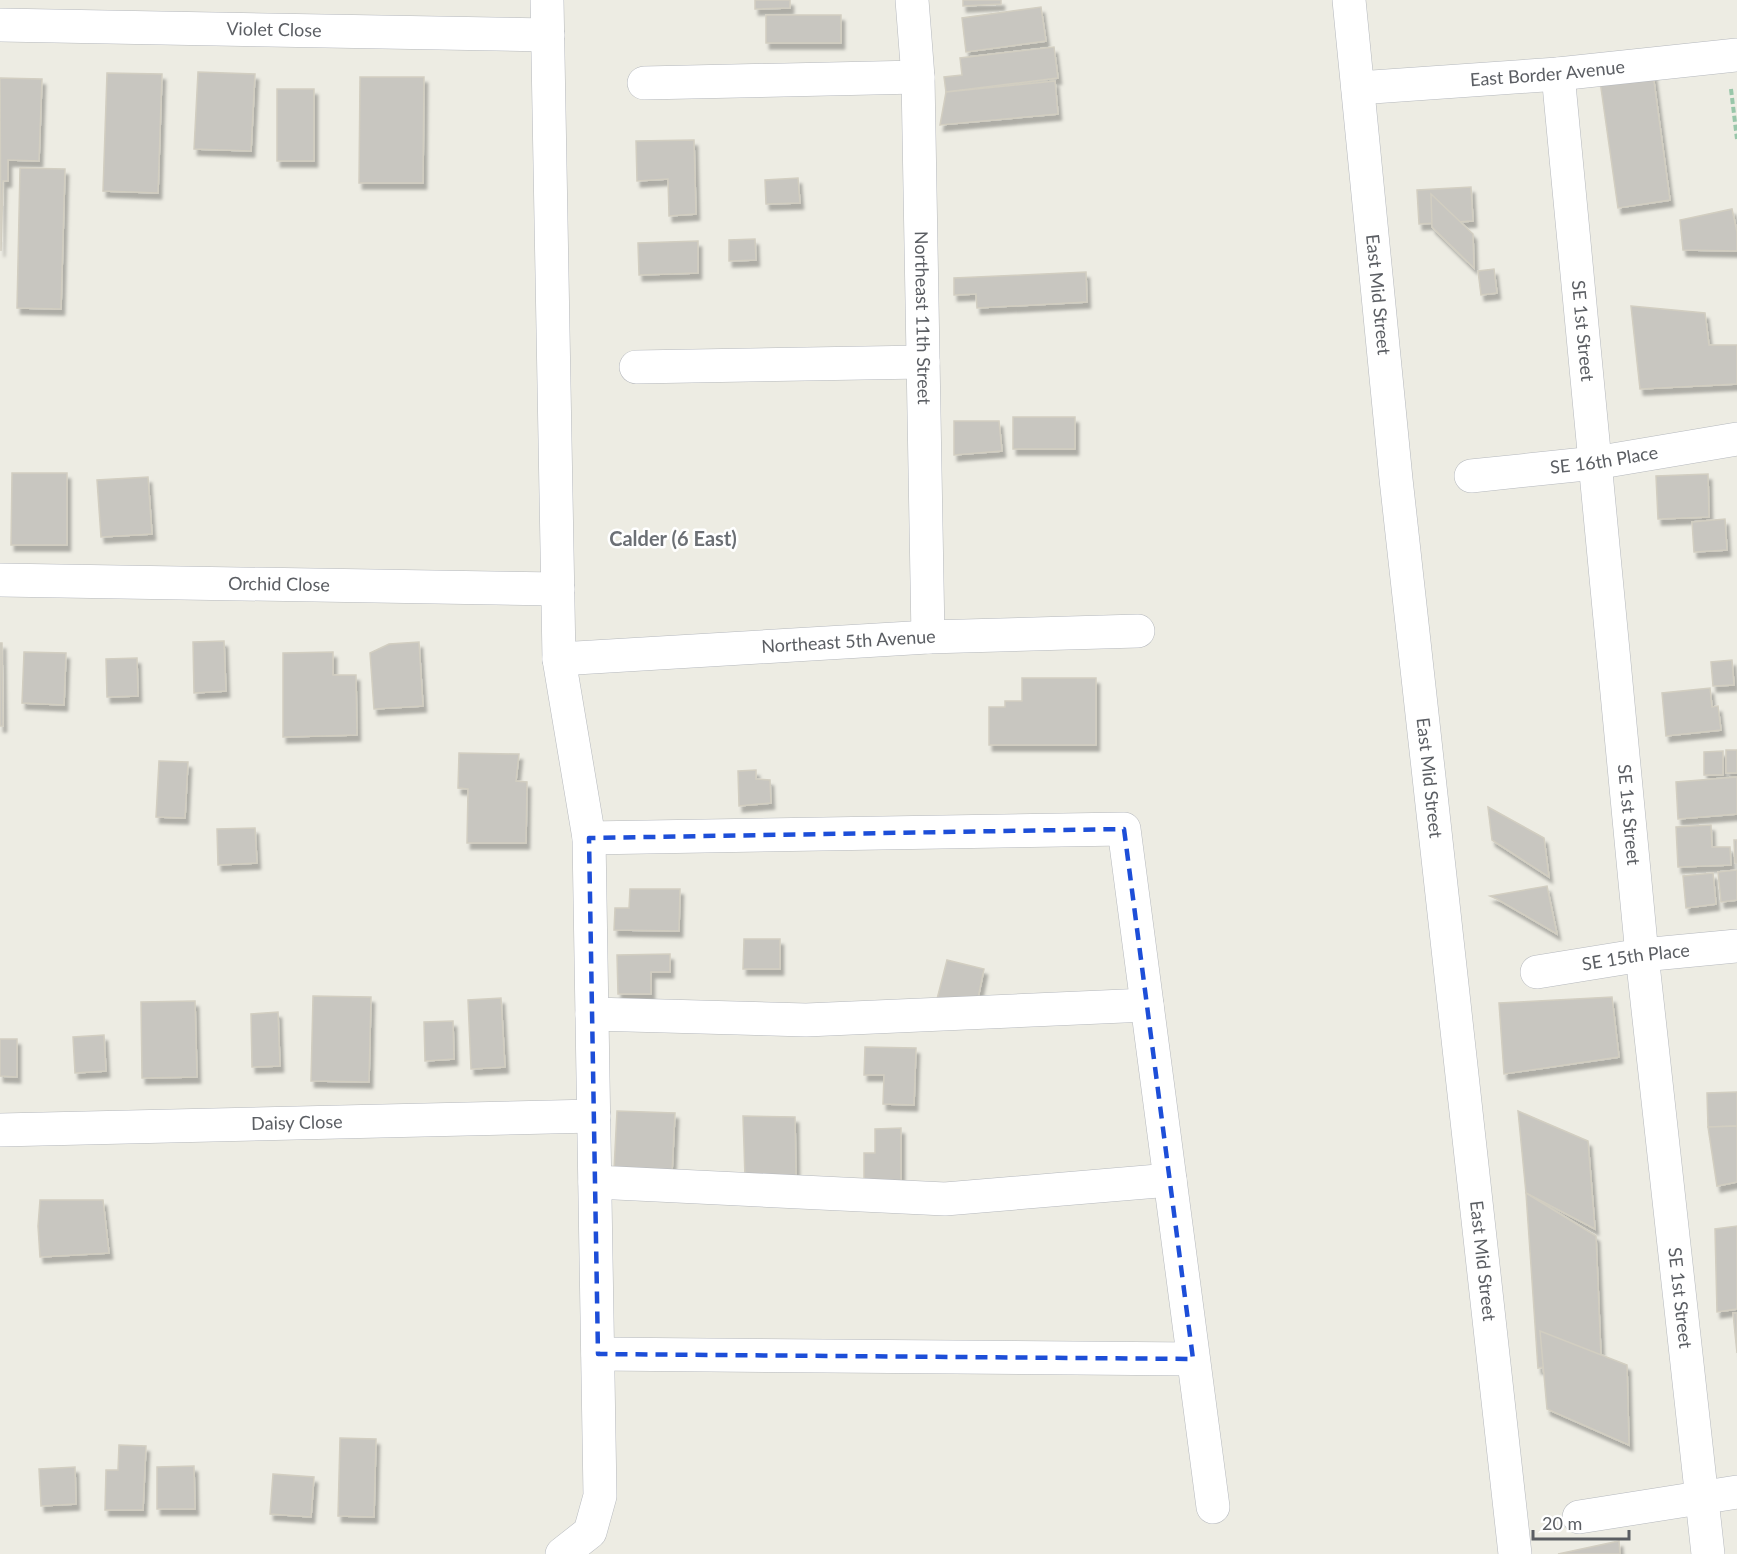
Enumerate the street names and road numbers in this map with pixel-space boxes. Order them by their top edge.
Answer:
street label: Violet Close [226,17,322,41]
street label: East Border Avenue [1469,55,1626,90]
street label: Northeast 11th Street [911,231,936,405]
street label: East Mid Street [1362,233,1396,356]
street label: SE 1st Street [1568,279,1599,383]
street label: SE 16th Place [1549,441,1659,478]
street label: Orchid Close [228,572,330,595]
street label: Northeast 5th Avenue [761,625,936,657]
street label: East Mid Street [1412,716,1448,840]
street label: SE 1st Street [1614,763,1645,867]
street label: SE 15th Place [1580,939,1691,975]
street label: Daisy Close [251,1110,343,1134]
street label: East Mid Street [1466,1199,1501,1323]
street label: SE 1st Street [1664,1246,1697,1350]

